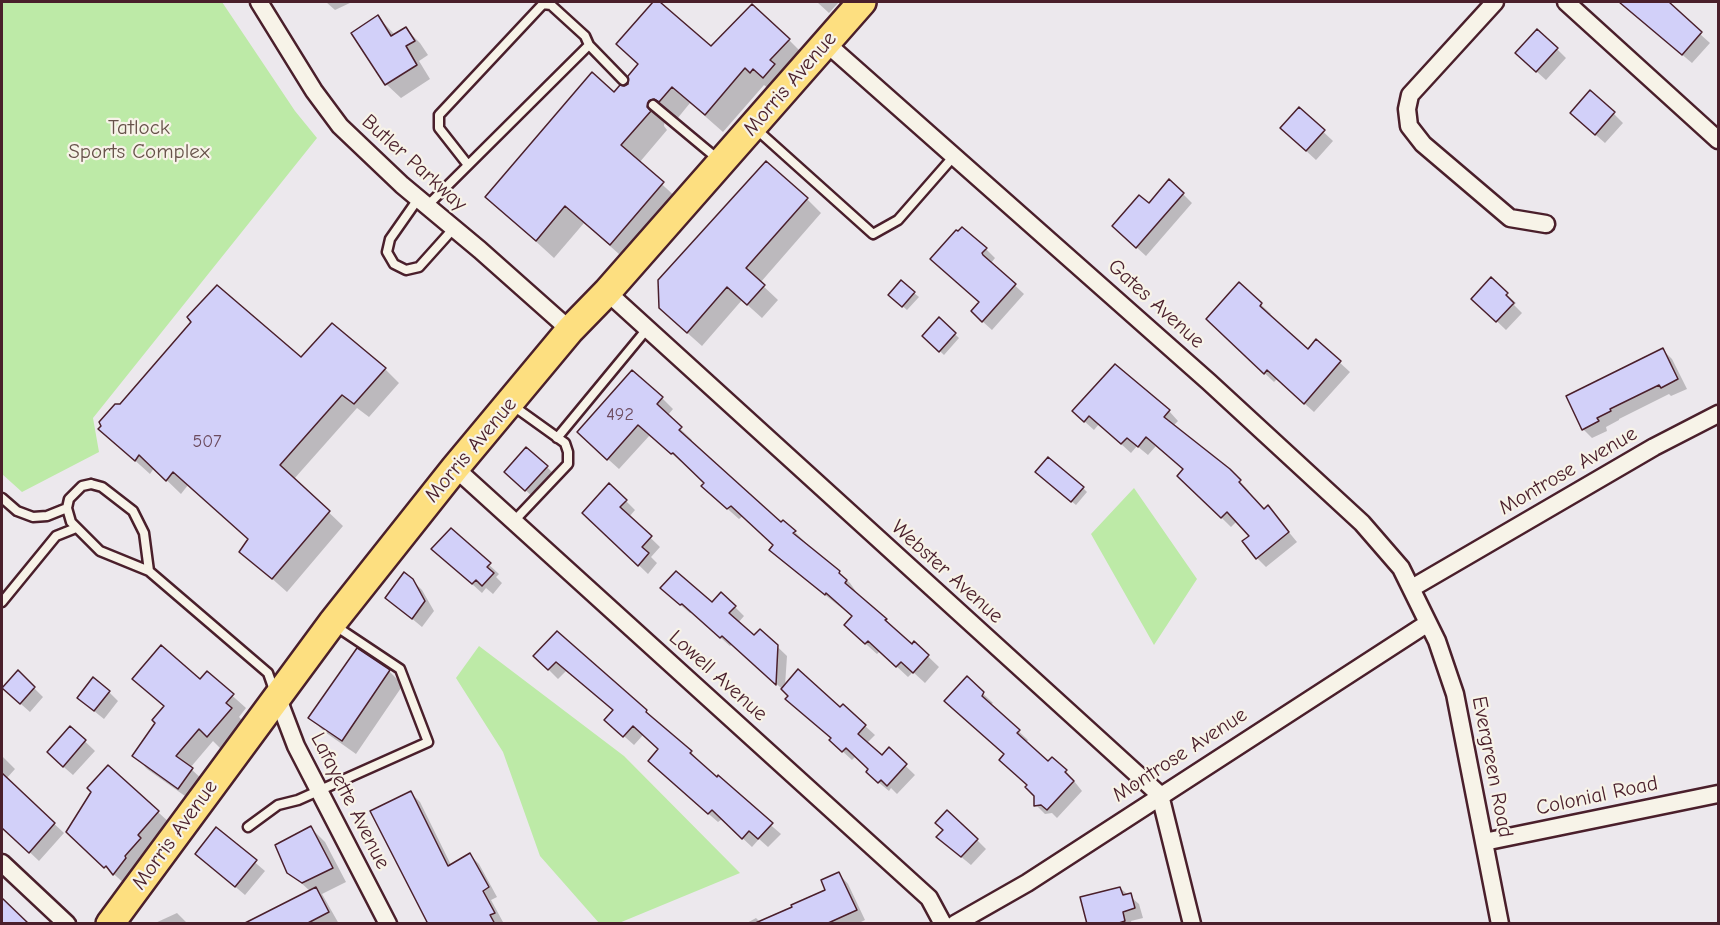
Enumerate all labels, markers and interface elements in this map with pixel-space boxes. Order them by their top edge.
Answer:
street label: Morris Avenue [738,27,842,141]
street label: Butler Parkway [356,109,472,217]
park label: Tatlock Sports Complex [68,115,210,165]
street label: Gates Avenue [1102,254,1210,354]
street label: Morris Avenue [420,392,522,508]
house number: 492 [606,404,634,426]
street label: Montrose Avenue [1494,421,1642,521]
house number: 507 [192,431,222,453]
street label: Webster Avenue [886,515,1008,629]
street label: Lowell Avenue [664,625,772,727]
street label: Evergreen Road [1466,694,1518,840]
street label: Montrose Avenue [1108,702,1252,808]
street label: Lafayette Avenue [305,729,395,873]
street label: Colonial Road [1534,771,1660,821]
street label: Morris Avenue [127,775,223,895]

